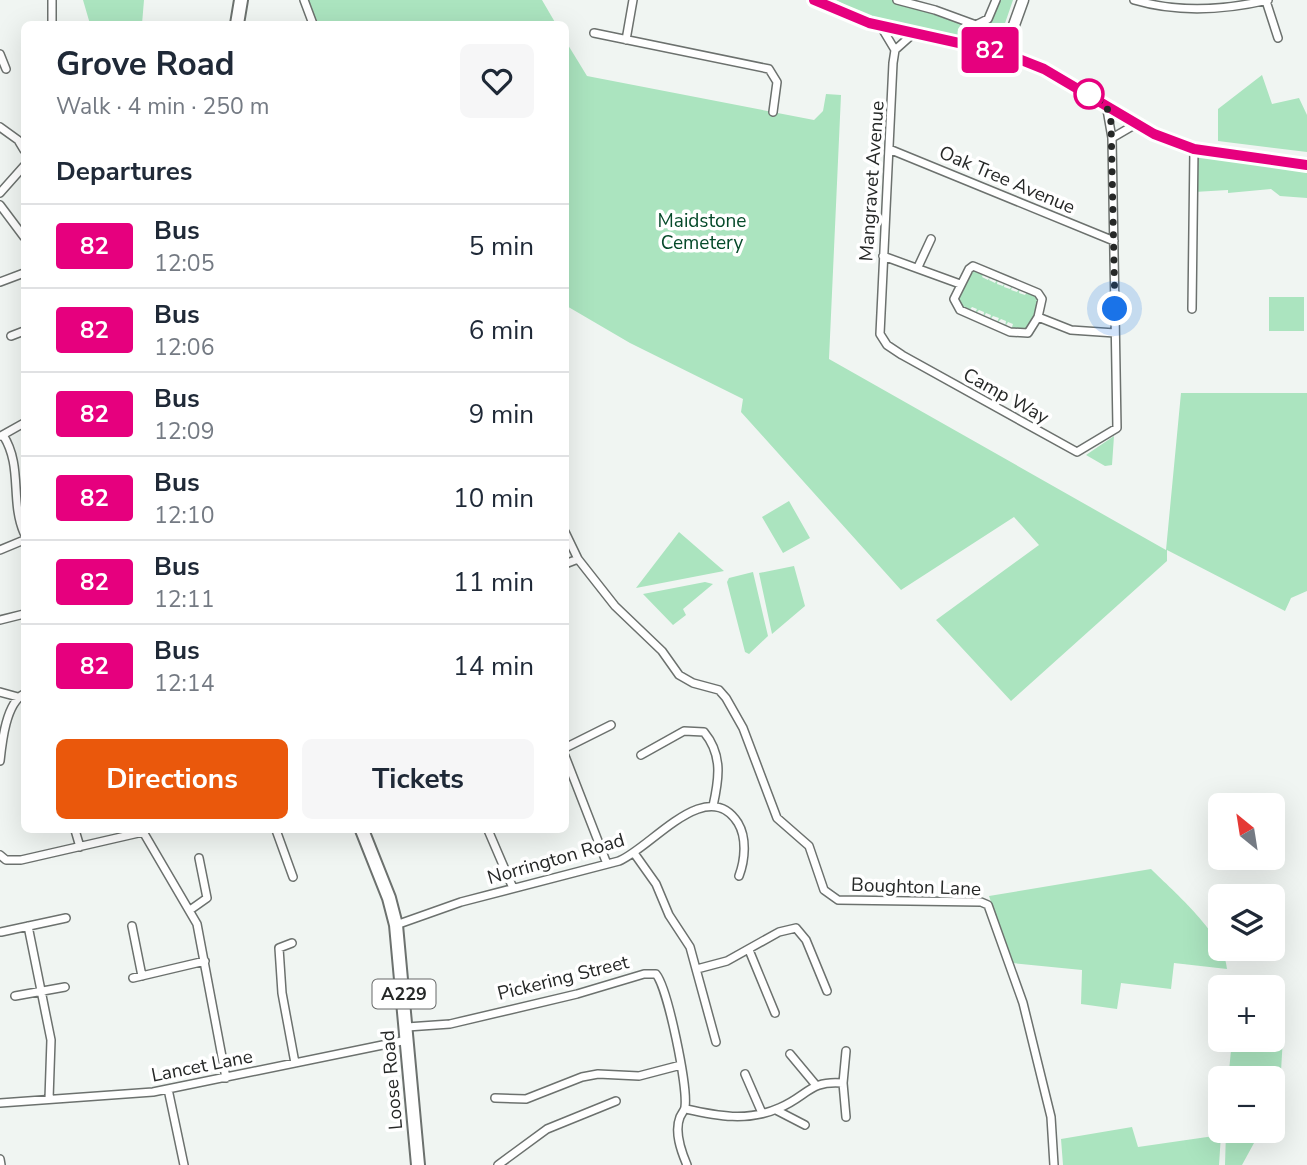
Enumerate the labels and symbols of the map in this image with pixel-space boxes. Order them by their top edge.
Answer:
line badge: 82 [958,27,1021,73]
unlabelled marker [1074,79,1104,109]
street label: Mangravet Avenue [853,100,891,262]
street label: Oak Tree Avenue [935,140,1079,220]
park label: Maidstone Cemetery [658,208,746,256]
your location [1097,291,1132,326]
street label: Camp Way [958,362,1054,430]
north arrow [1208,793,1284,870]
street label: Norrington Road [484,827,628,891]
street label: Boughton Lane [851,872,981,902]
street label: Pickering Street [495,949,632,1007]
road number: A229 [372,979,436,1009]
street label: Loose Road [375,1029,409,1131]
street label: Lancet Lane [149,1043,255,1089]

